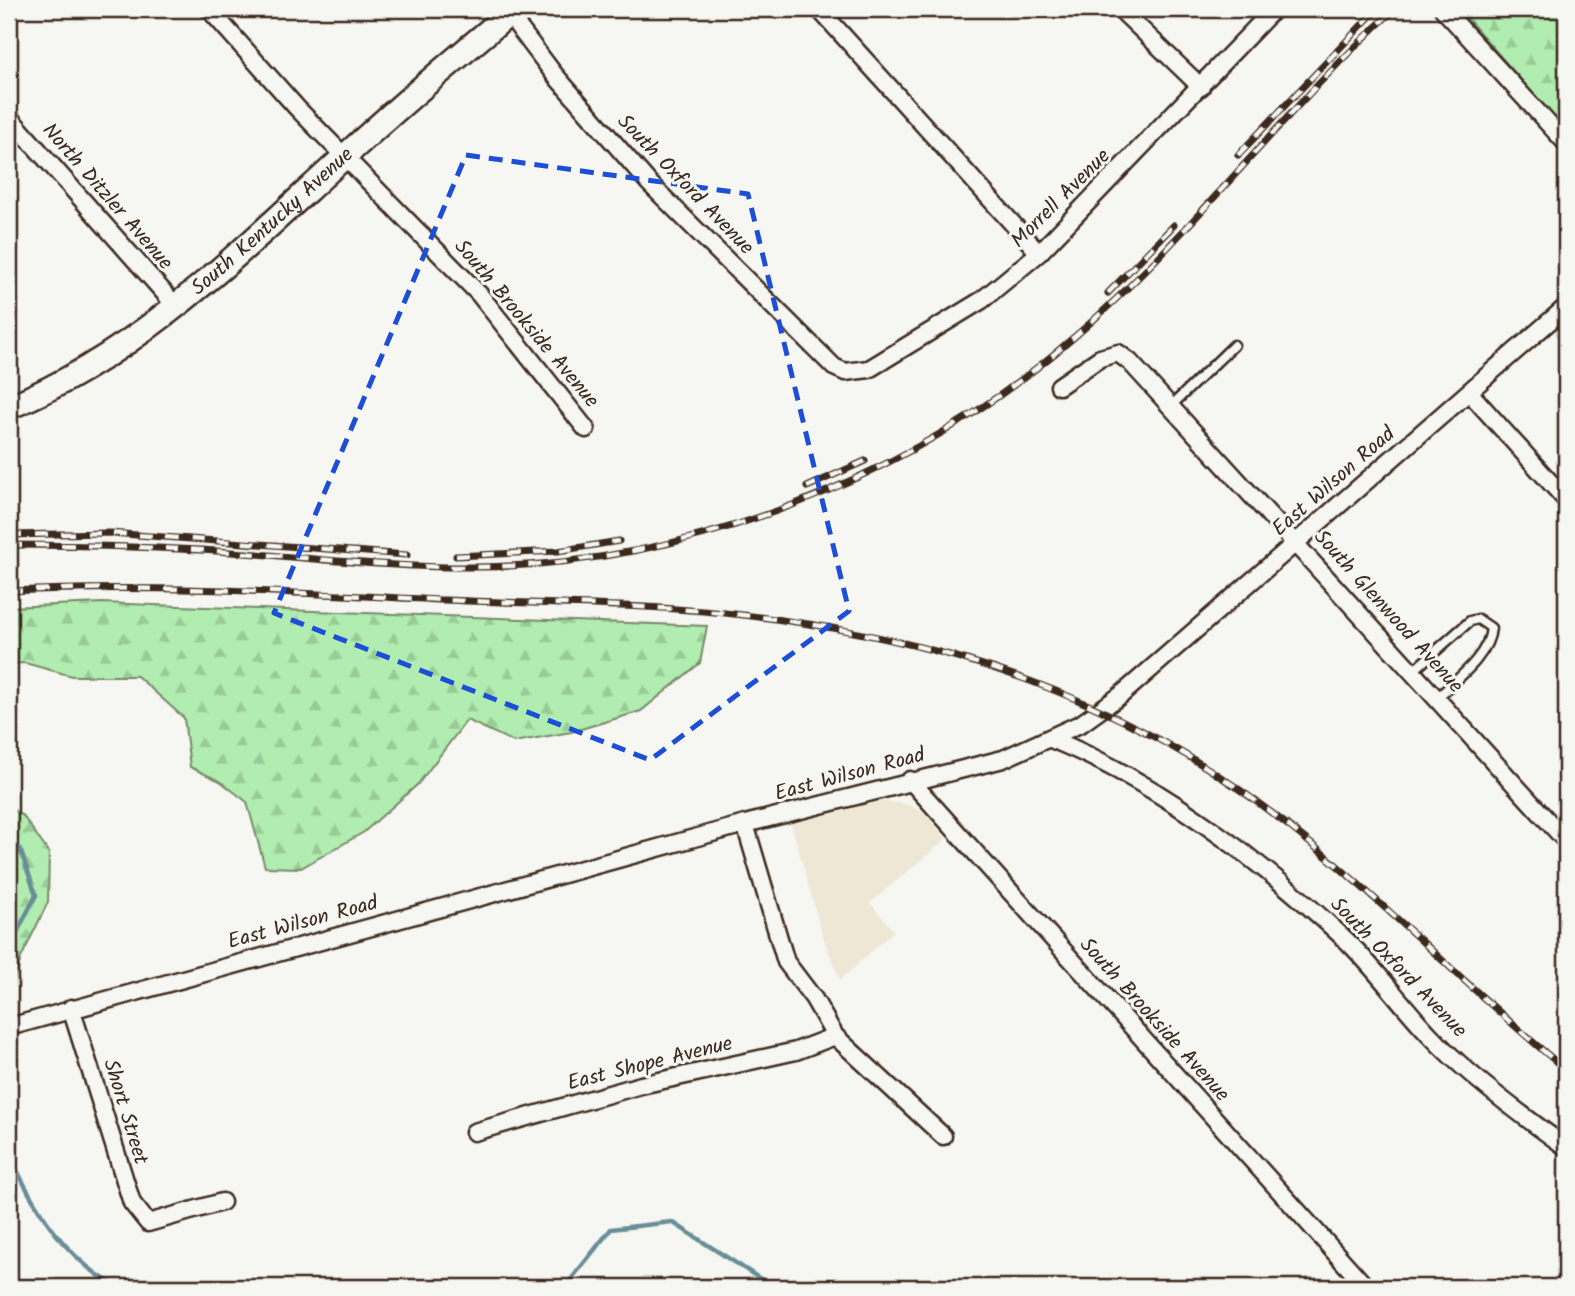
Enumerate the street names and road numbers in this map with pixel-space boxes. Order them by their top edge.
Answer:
street label: South Oxford Avenue [609,107,762,264]
street label: North Ditzler Avenue [33,116,181,278]
street label: South Kentucky Avenue [184,139,362,304]
street label: Morrell Avenue [1003,141,1119,257]
street label: South Brookside Avenue [445,232,607,416]
street label: East Wilson Road [1265,419,1403,545]
street label: South Glenwood Avenue [1305,523,1471,702]
street label: East Wilson Road [771,739,929,811]
street label: East Wilson Road [224,887,382,959]
street label: South Oxford Avenue [1322,890,1475,1047]
street label: South Brookside Avenue [1071,930,1238,1110]
street label: East Shope Avenue [564,1027,737,1100]
street label: Short Street [93,1055,157,1170]

